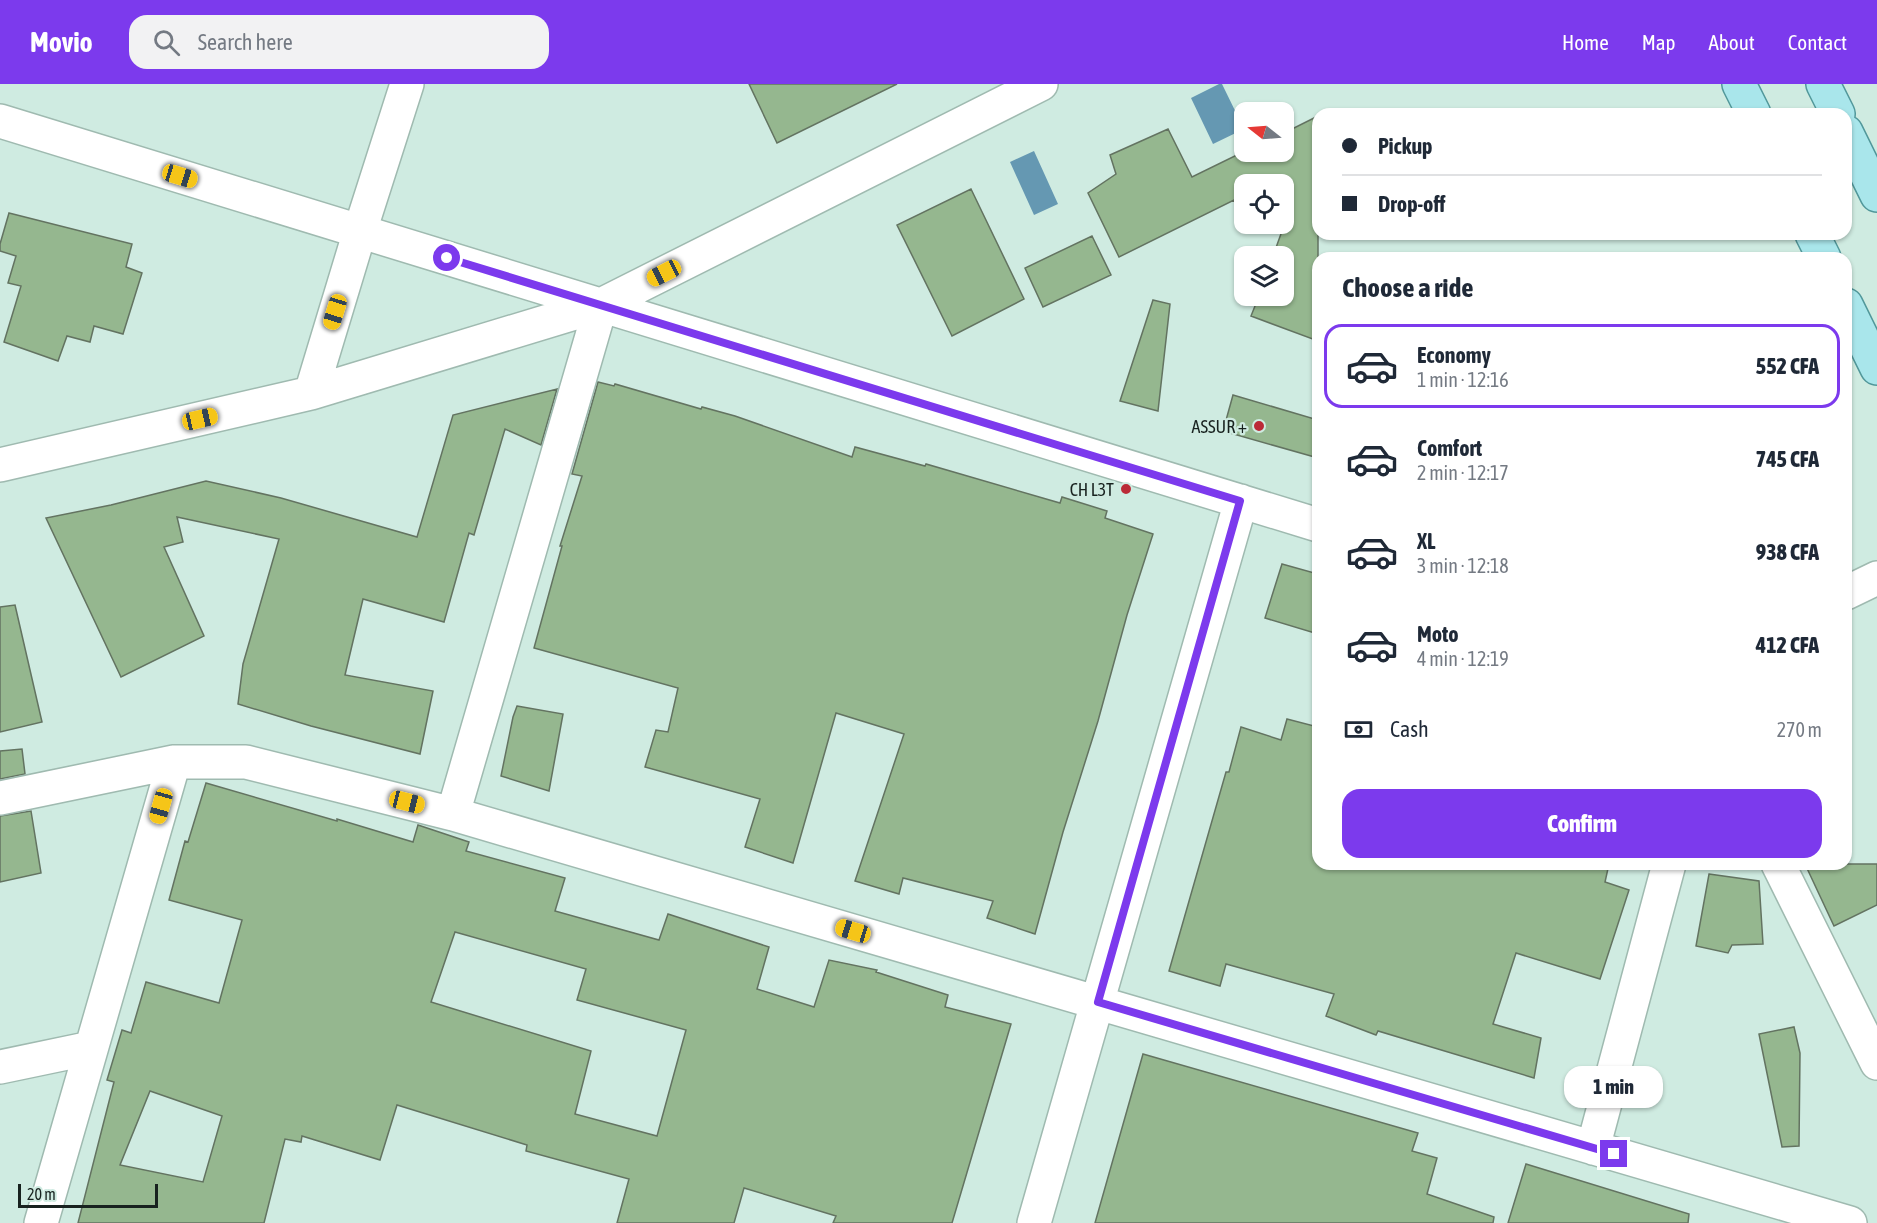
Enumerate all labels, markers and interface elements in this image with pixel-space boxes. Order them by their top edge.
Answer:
search box [129,15,549,69]
text: Movio [30,26,93,58]
icon: search [150,26,183,59]
text: Search here [198,29,293,55]
text: Home [1562,30,1609,54]
text: Map [1642,30,1676,54]
text: About [1709,30,1755,54]
text: Contact [1788,30,1847,54]
north arrow [1234,102,1294,162]
map controls [1234,102,1294,306]
text: Pickup [1378,133,1433,159]
car [160,162,200,190]
button: locate [1234,174,1294,234]
text: Drop-off [1378,191,1445,217]
route start [433,244,460,271]
button: layers [1234,246,1294,306]
car [644,257,684,289]
text: Choose a ride [1342,272,1474,303]
car [321,292,349,332]
icon: car [1345,339,1399,393]
text: Economy [1417,342,1491,368]
text: 552 CFA [1756,353,1819,379]
text: 1 min · 12:16 [1417,368,1509,391]
car [180,406,220,432]
place label: ASSUR + [1192,416,1247,437]
marker: ASSUR + [1252,419,1266,433]
icon: car [1345,432,1399,486]
text: Comfort [1417,435,1482,461]
text: 745 CFA [1756,446,1819,472]
text: 2 min · 12:17 [1417,461,1509,484]
place label: CH L3T [1070,479,1114,500]
marker: CH L3T [1119,482,1133,496]
icon: car [1345,525,1399,579]
text: XL [1417,528,1435,554]
text: 938 CFA [1756,539,1819,565]
text: 3 min · 12:18 [1417,554,1509,577]
icon: car [1345,618,1399,672]
text: Moto [1417,621,1459,647]
text: 412 CFA [1756,632,1819,658]
text: 4 min · 12:19 [1417,647,1509,670]
icon: cash [1342,713,1375,746]
text: Cash [1390,716,1429,742]
text: 270 m [1777,718,1822,741]
car [147,786,175,826]
car [387,789,427,815]
button: Confirm [1342,789,1822,858]
car [833,917,873,945]
callout: 1 min [1564,1067,1664,1109]
text: 1 min [1593,1075,1634,1098]
route end [1600,1140,1627,1167]
scale bar [18,1181,158,1208]
text: 20 m [27,1185,56,1203]

